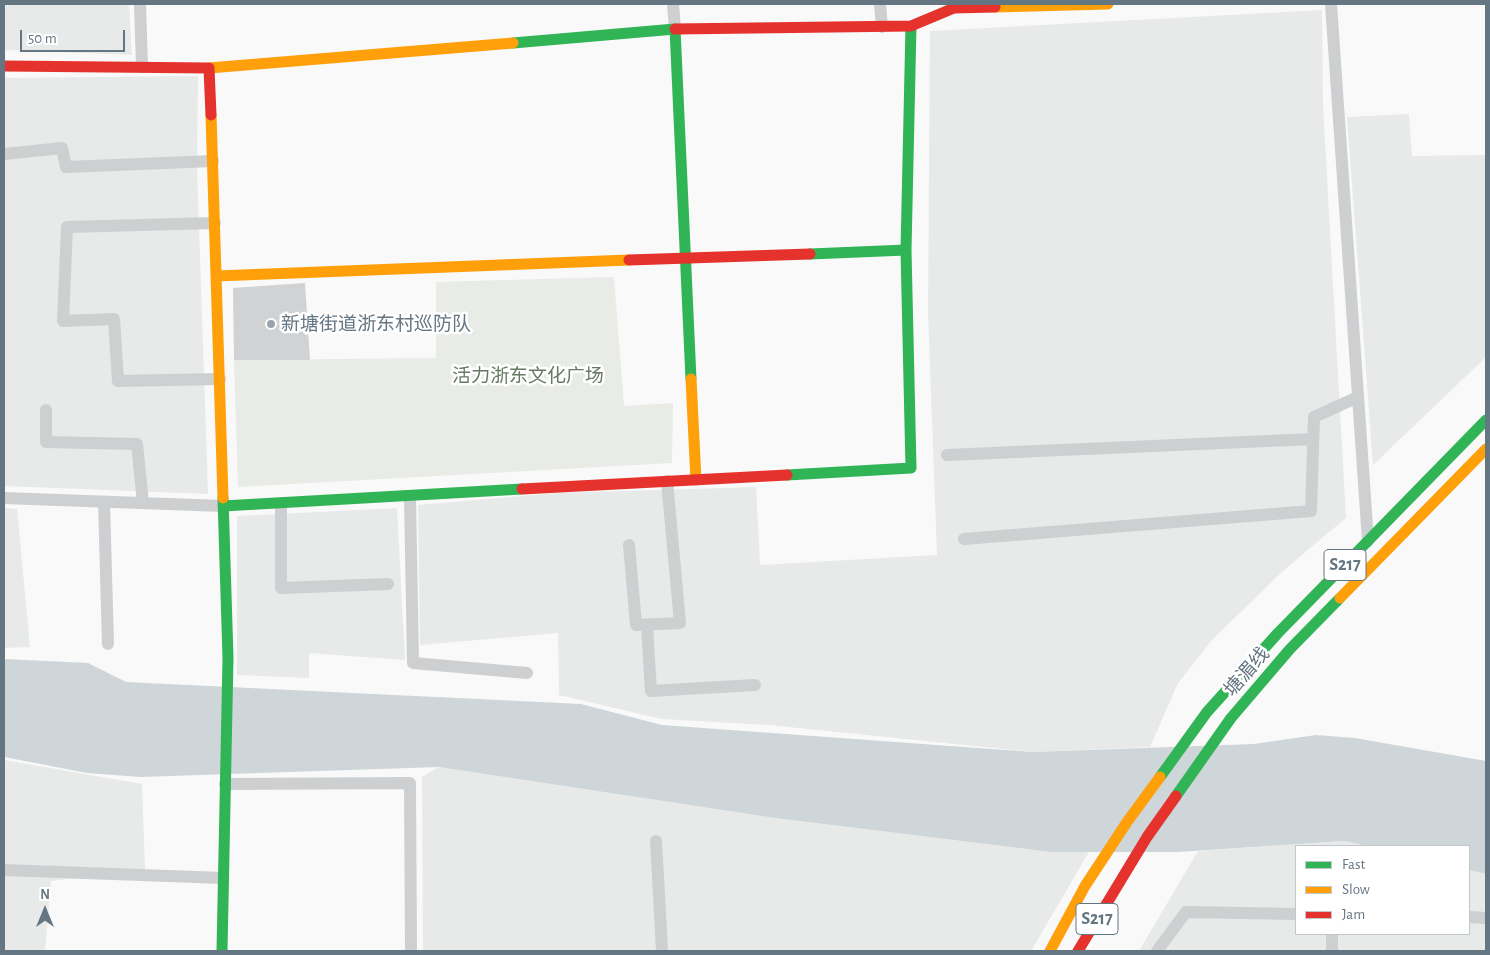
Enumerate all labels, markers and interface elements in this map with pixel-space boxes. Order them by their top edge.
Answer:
scale bar [22,20,128,52]
text: 50 m [28,31,57,46]
place label: 新塘街道浙东村巡防队 [281,313,471,335]
marker: 新塘街道浙东村巡防队 [265,318,277,330]
park label: 活力浙东文化广场 [452,365,604,387]
road number: S217 [1324,550,1366,580]
street label: 塘湄线 [1220,643,1274,701]
legend [1295,845,1470,935]
text: Fast [1342,857,1365,872]
text: Slow [1342,882,1370,897]
north arrow [20,885,70,935]
text: N [40,888,50,902]
road number: S217 [1076,904,1118,934]
text: Jam [1342,907,1365,922]

